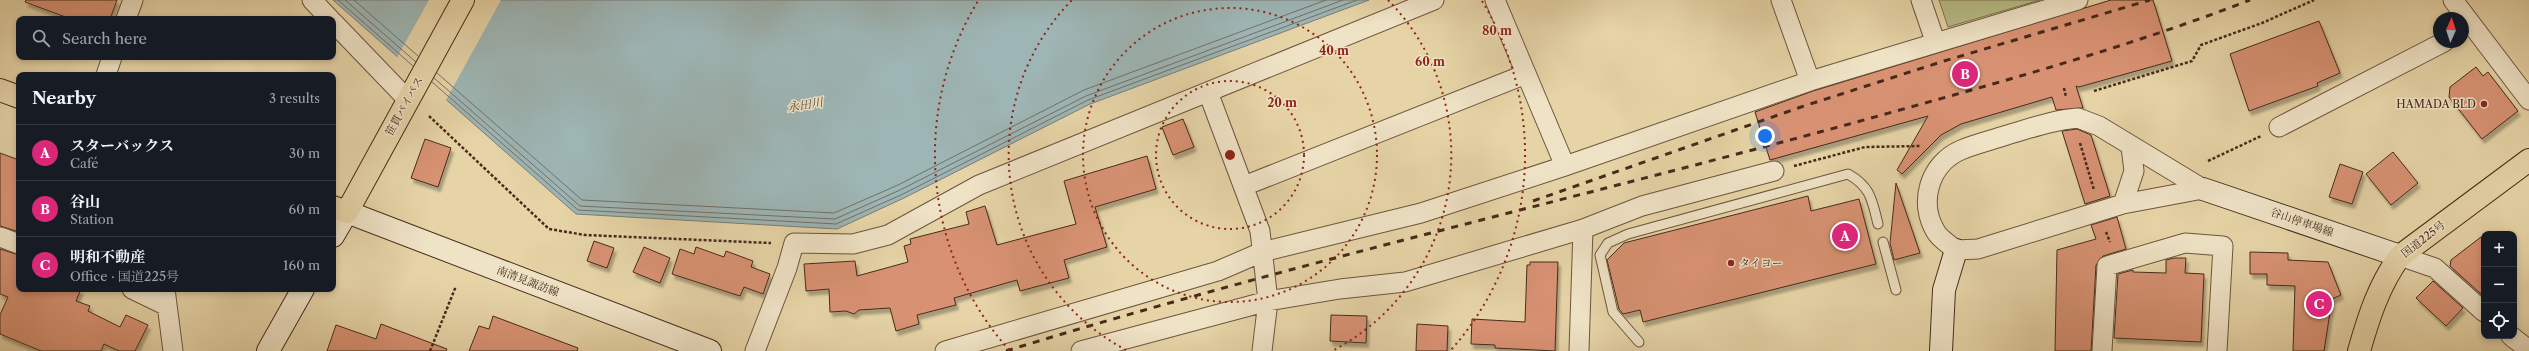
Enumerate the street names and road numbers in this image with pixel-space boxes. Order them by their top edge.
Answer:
street label: 笹貫バイパス [382,74,426,138]
street label: 谷山停車場線 [2269,205,2335,239]
street label: 国道225号 [2398,218,2448,260]
street label: 南清見諏訪線 [495,263,561,299]

